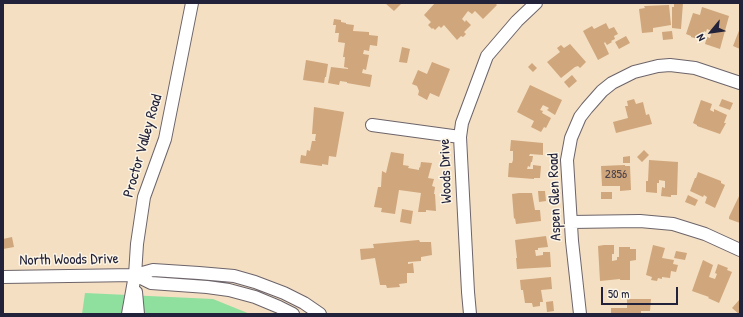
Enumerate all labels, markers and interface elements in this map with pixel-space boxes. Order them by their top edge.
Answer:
north arrow [691,12,731,52]
text: N [693,32,708,44]
street label: Proctor Valley Road [120,92,166,200]
street label: Woods Drive [436,138,456,204]
street label: Aspen Glen Road [544,153,566,241]
house number: 2856 [605,167,627,183]
street label: North Woods Drive [19,250,119,270]
scale bar [603,279,680,305]
text: 50 m [608,285,629,302]

